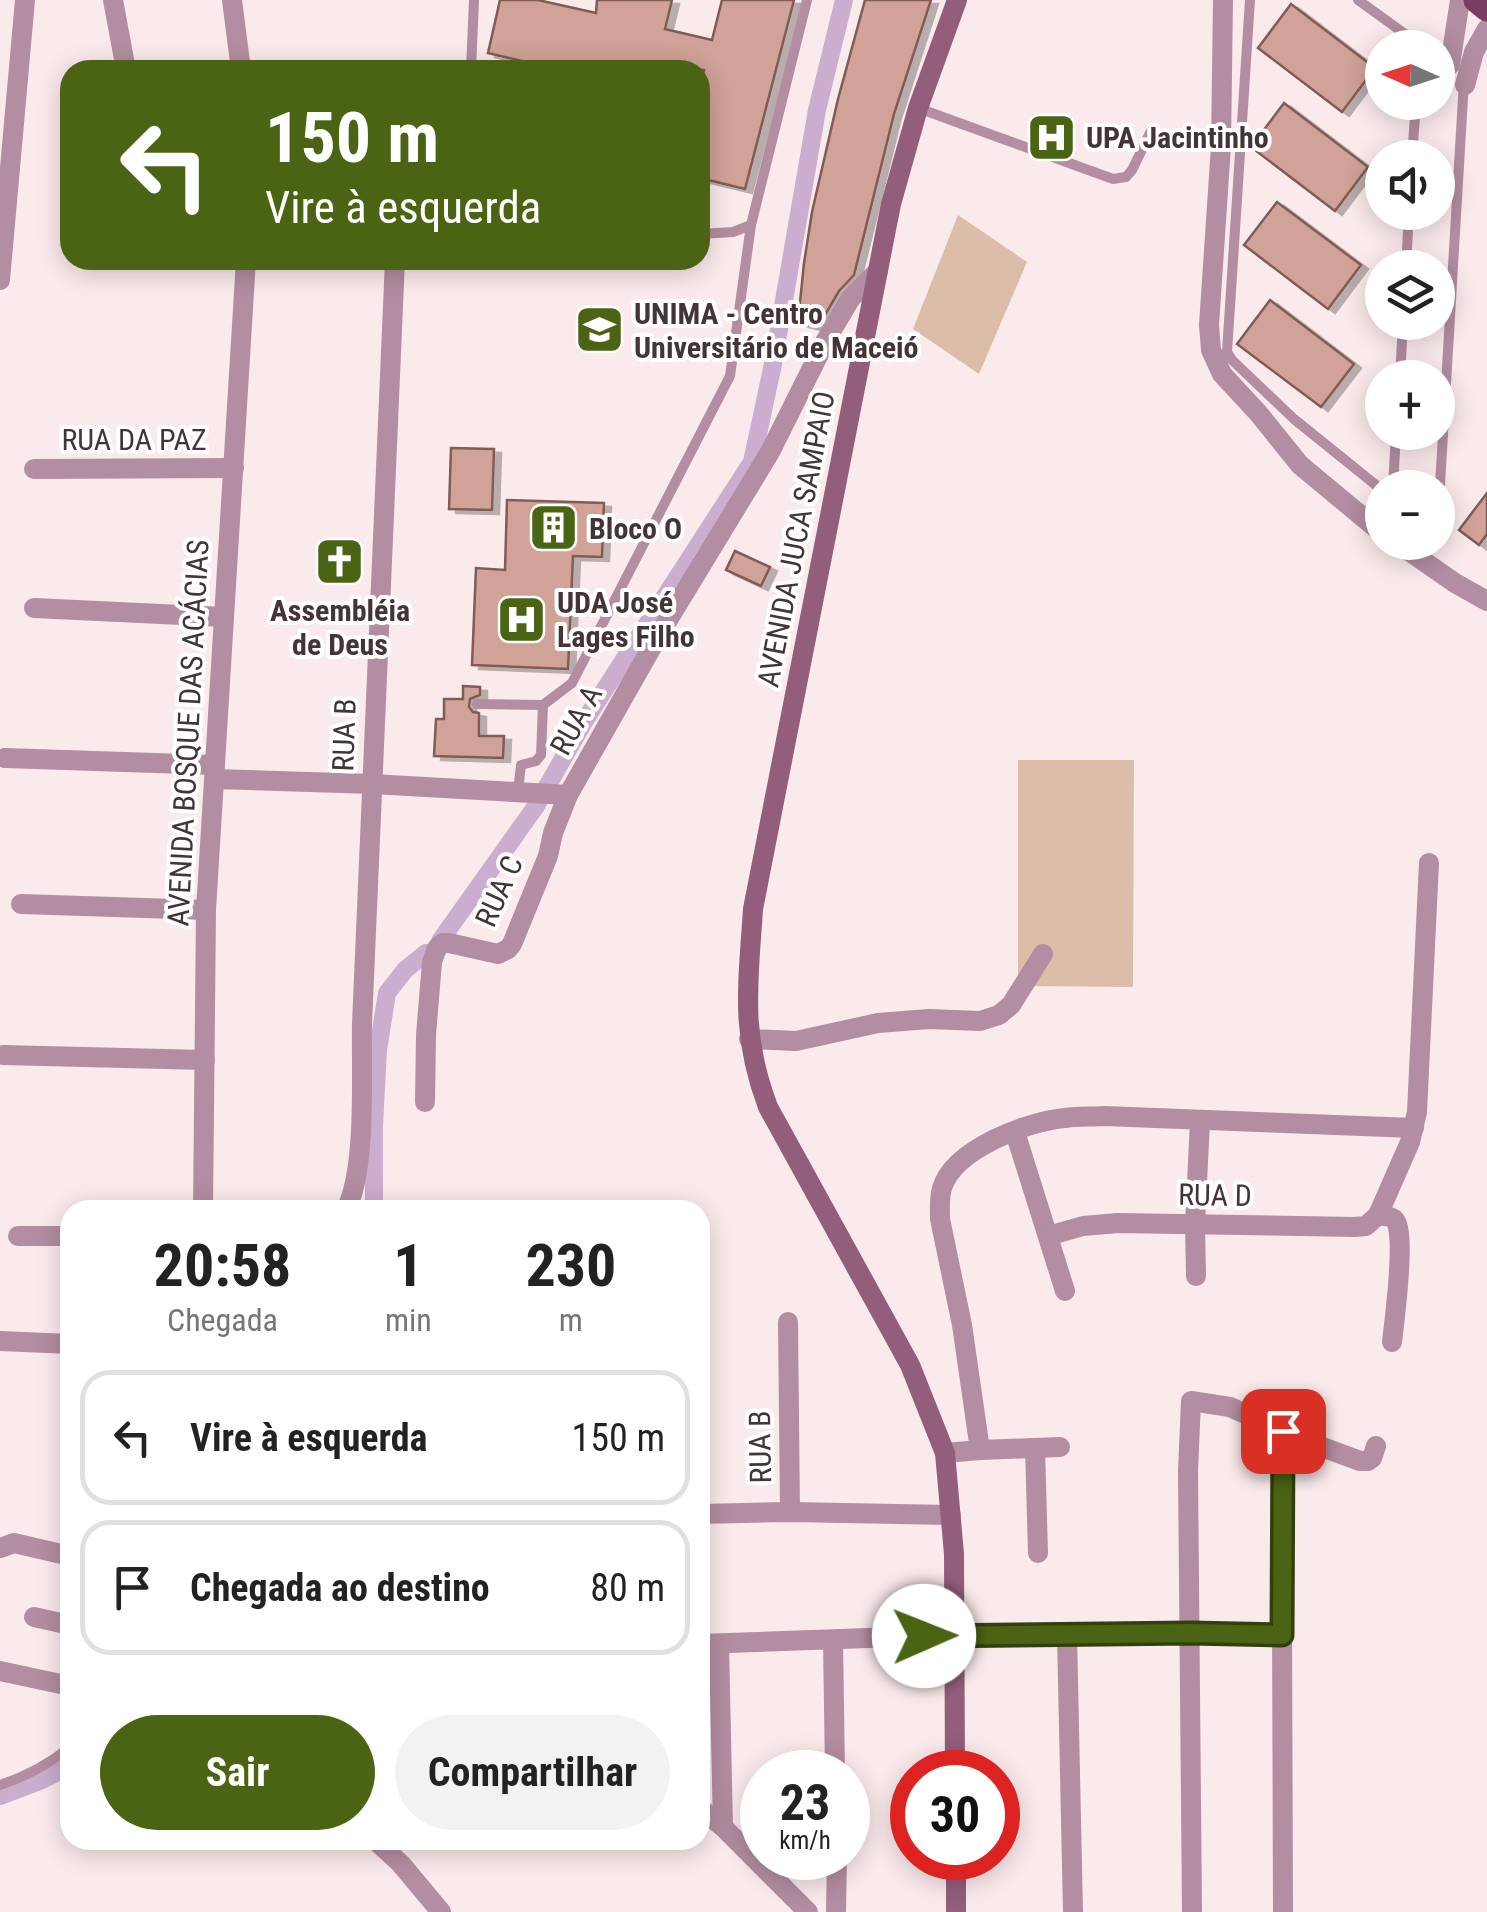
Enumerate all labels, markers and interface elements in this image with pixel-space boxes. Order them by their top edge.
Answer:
north arrow [1365,30,1455,120]
map controls [1365,30,1455,560]
text: 150 m [265,97,439,179]
icon: left [100,100,230,230]
hospital icon: UPA Jacintinho [1025,111,1077,163]
place label: UPA Jacintinho [1086,120,1269,155]
button: sound [1365,140,1455,230]
text: Vire à esquerda [265,181,541,234]
button: layers [1365,250,1455,340]
place label: UNIMA - Centro Universitário de Maceió [634,296,919,365]
school or university icon: UNIMA - Centro Universitário de Maceió [573,304,625,356]
button: + [1365,360,1455,450]
street label: AVENIDA JUCA SAMPAIO [750,388,842,690]
street label: RUA DA PAZ [61,422,207,457]
button: − [1365,470,1455,560]
building icon: Bloco O [528,502,580,554]
place label: Bloco O [589,511,682,546]
church icon: Assembléia de Deus [314,535,366,587]
street label: AVENIDA BOSQUE DAS ACÁCIAS [160,539,216,927]
place label: UDA José Lages Filho [557,585,695,654]
place label: Assembléia de Deus [270,593,410,662]
hospital icon: UDA José Lages Filho [496,593,548,645]
street label: RUA A [543,679,609,761]
street label: RUA B [325,698,363,772]
street label: RUA C [468,850,530,932]
street label: RUA D [1178,1177,1252,1213]
text: 20:58 [154,1230,291,1301]
text: 1 [393,1230,424,1301]
text: 230 [525,1230,616,1301]
text: Chegada [167,1301,278,1339]
text: min [385,1301,432,1339]
text: m [559,1301,583,1339]
pin [1241,1389,1326,1474]
icon: arrive [1256,1404,1311,1459]
icon: left [105,1410,160,1465]
street label: RUA B [742,1410,778,1484]
text: Vire à esquerda [190,1416,428,1460]
text: 150 m [571,1416,665,1460]
icon: arrive [105,1560,160,1615]
text: Chegada ao destino [190,1566,490,1610]
text: 80 m [590,1566,665,1610]
position arrow [872,1584,976,1688]
button: Sair [100,1715,375,1830]
button: Compartilhar [395,1715,670,1830]
speed limit sign: 30 [890,1750,1020,1880]
text: 23 [780,1774,830,1832]
text: km/h [779,1826,831,1855]

